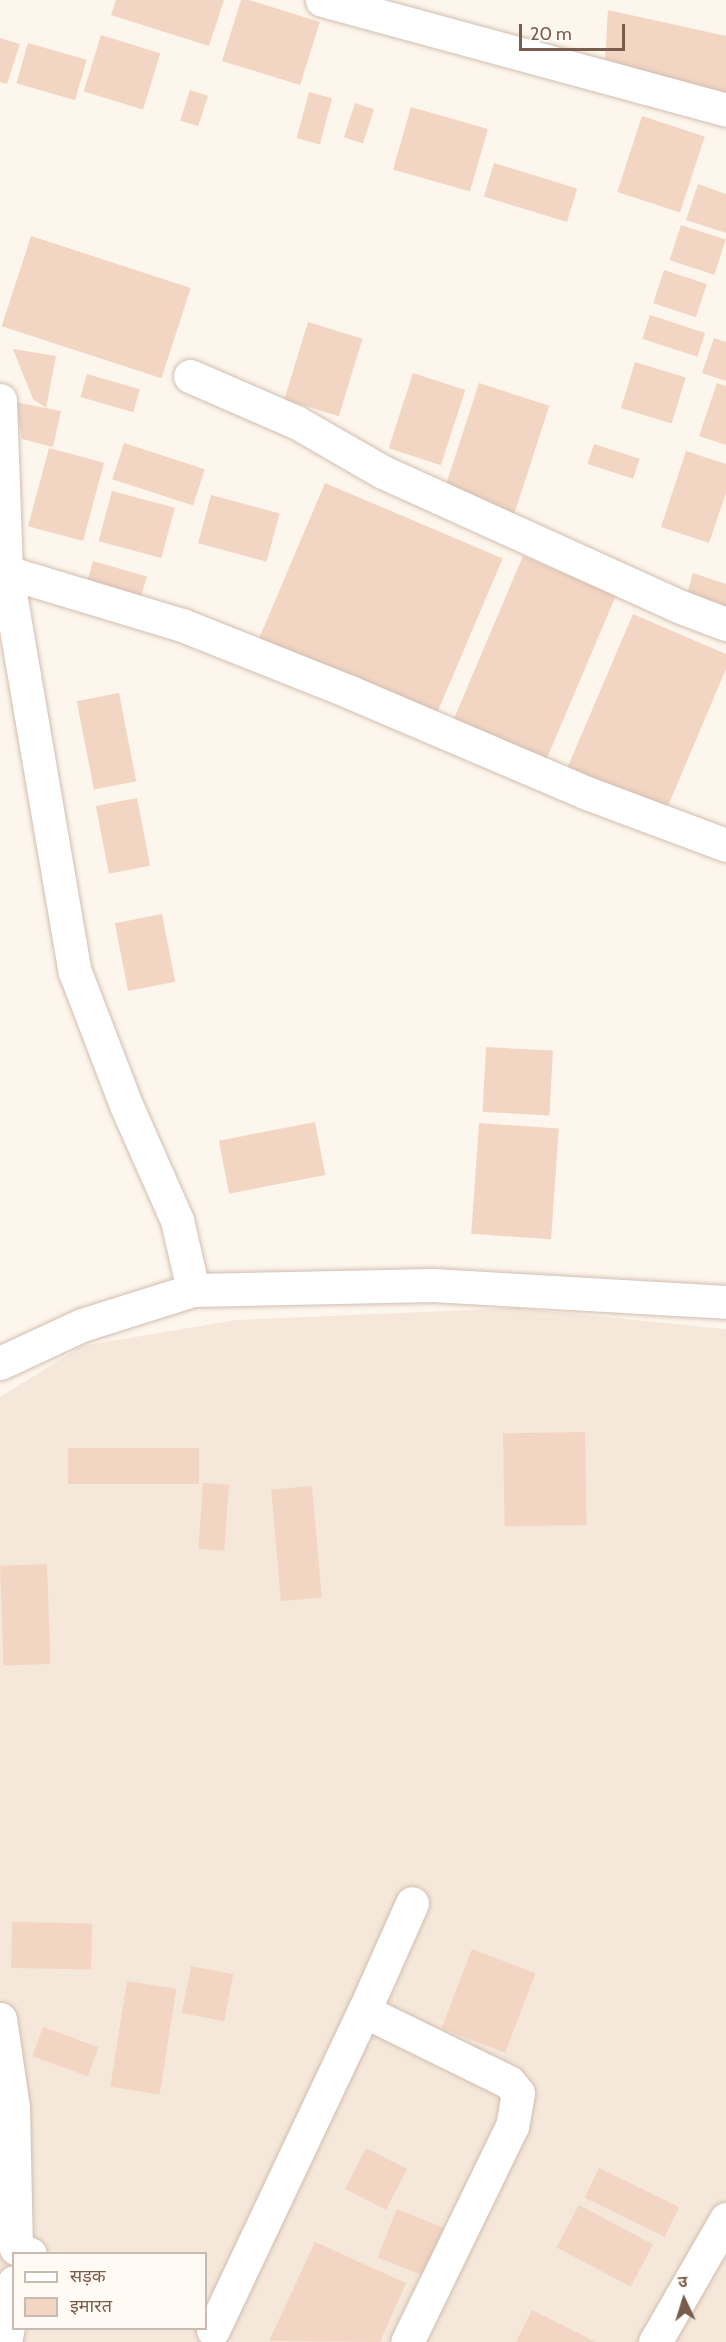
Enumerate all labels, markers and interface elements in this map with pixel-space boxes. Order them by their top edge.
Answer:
scale bar [522,12,628,50]
text: 20 m [530,23,572,45]
legend [12,2252,207,2330]
text: सड़क [70,2265,106,2287]
north arrow [654,2270,714,2330]
text: उ [677,2272,688,2291]
text: इमारत [70,2295,112,2317]

